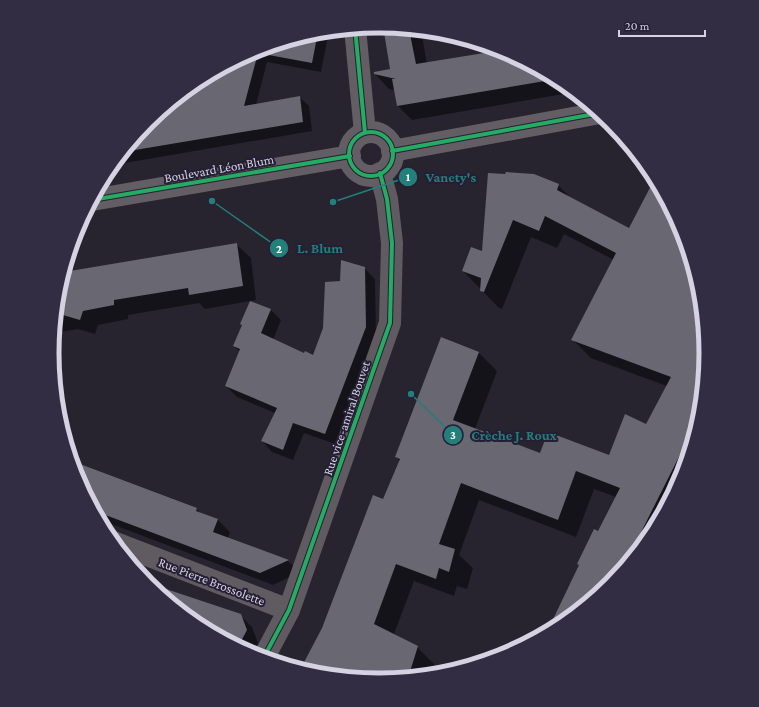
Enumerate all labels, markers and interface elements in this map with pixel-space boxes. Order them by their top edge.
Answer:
scale bar [619,12,705,38]
text: 20 m [625,19,650,33]
street label: Boulevard Léon Blum [163,151,276,186]
callout: Vanety's [398,164,484,190]
text: Vanety's [425,169,476,185]
text: 1 [406,170,411,184]
callout: L. Blum [269,235,351,261]
text: L. Blum [297,240,343,256]
text: 2 [276,242,282,256]
street label: Rue vice-amiral Bouvet [320,358,373,477]
callout: Crèche J. Roux [443,422,564,448]
text: Crèche J. Roux [471,427,558,443]
text: 3 [450,428,456,442]
street label: Rue Pierre Brossolette [156,554,267,609]

